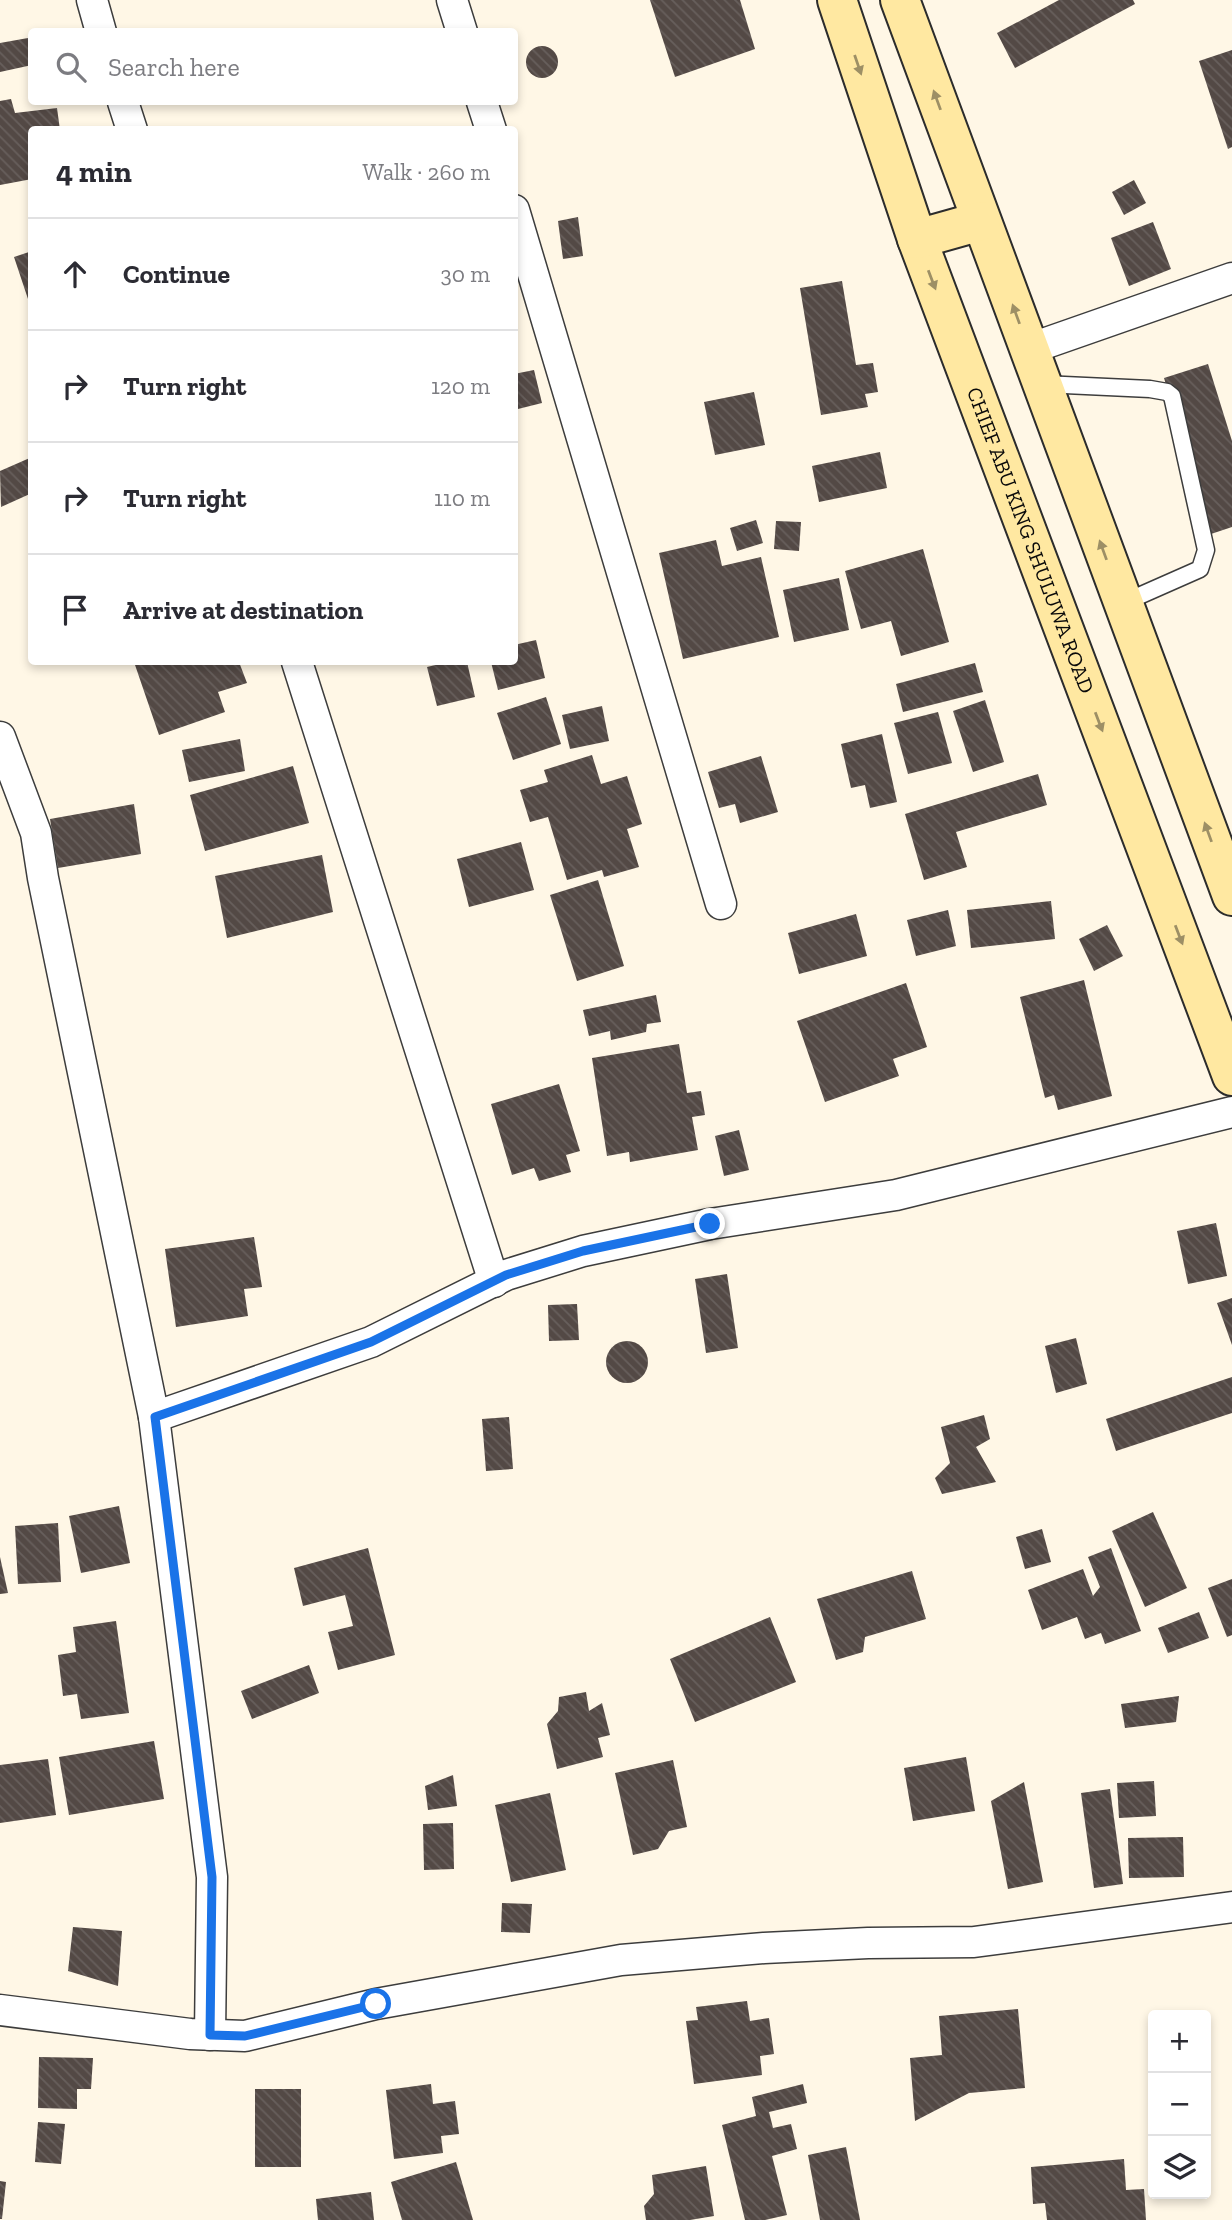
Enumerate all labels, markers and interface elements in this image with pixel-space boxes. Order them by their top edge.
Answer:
search box [28,28,518,105]
icon: search [52,48,90,86]
text: Search here [108,51,240,83]
one-way arrow [853,54,864,75]
one-way arrow [931,90,942,111]
text: 4 min [56,154,132,190]
text: Walk · 260 m [362,158,490,186]
icon: ahead [56,255,94,293]
text: Continue [123,258,230,290]
text: 30 m [440,260,490,288]
one-way arrow [927,269,938,290]
one-way arrow [1010,303,1021,324]
icon: right [56,367,94,405]
text: Turn right [123,370,246,402]
text: 120 m [431,372,490,400]
street label: CHIEF ABU KING SHULUWA ROAD [962,384,1100,697]
icon: right [56,479,94,517]
text: Turn right [123,482,246,514]
text: 110 m [434,484,490,512]
one-way arrow [1098,540,1109,561]
icon: arrive [56,591,94,629]
text: Arrive at destination [123,594,363,626]
one-way arrow [1093,712,1104,733]
one-way arrow [1202,822,1213,843]
one-way arrow [1173,925,1184,946]
route end [694,1208,725,1239]
route start [360,1988,391,2019]
map controls [1148,2010,1211,2199]
button: + [1148,2010,1211,2073]
button: − [1148,2073,1211,2136]
button: layers [1148,2136,1211,2199]

